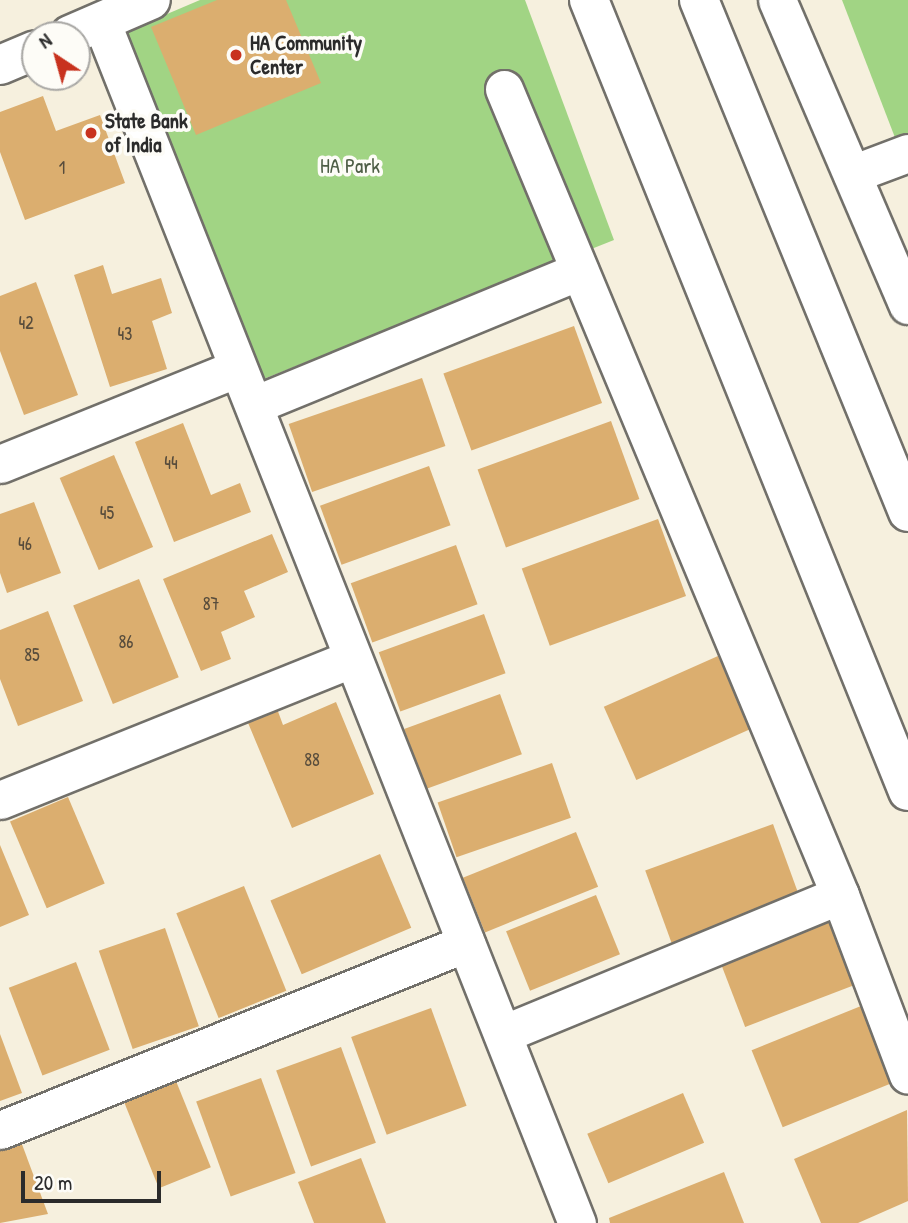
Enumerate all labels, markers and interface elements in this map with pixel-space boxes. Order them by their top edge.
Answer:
north arrow [21,21,91,91]
text: N [33,27,57,54]
place label: HA Community Center [250,30,362,80]
marker: HA Community Center [228,47,244,63]
place label: State Bank of India [105,108,188,158]
marker: State Bank of India [83,125,99,141]
park label: HA Park [320,153,380,179]
house number: 1 [59,157,65,179]
house number: 42 [18,312,34,334]
house number: 43 [118,323,132,345]
house number: 44 [164,452,178,474]
house number: 45 [100,502,114,524]
house number: 46 [18,533,32,555]
house number: 87 [203,593,219,615]
house number: 86 [119,631,133,653]
house number: 85 [24,644,40,666]
house number: 88 [304,749,320,771]
scale bar [24,1156,164,1200]
text: 20 m [34,1168,72,1197]

